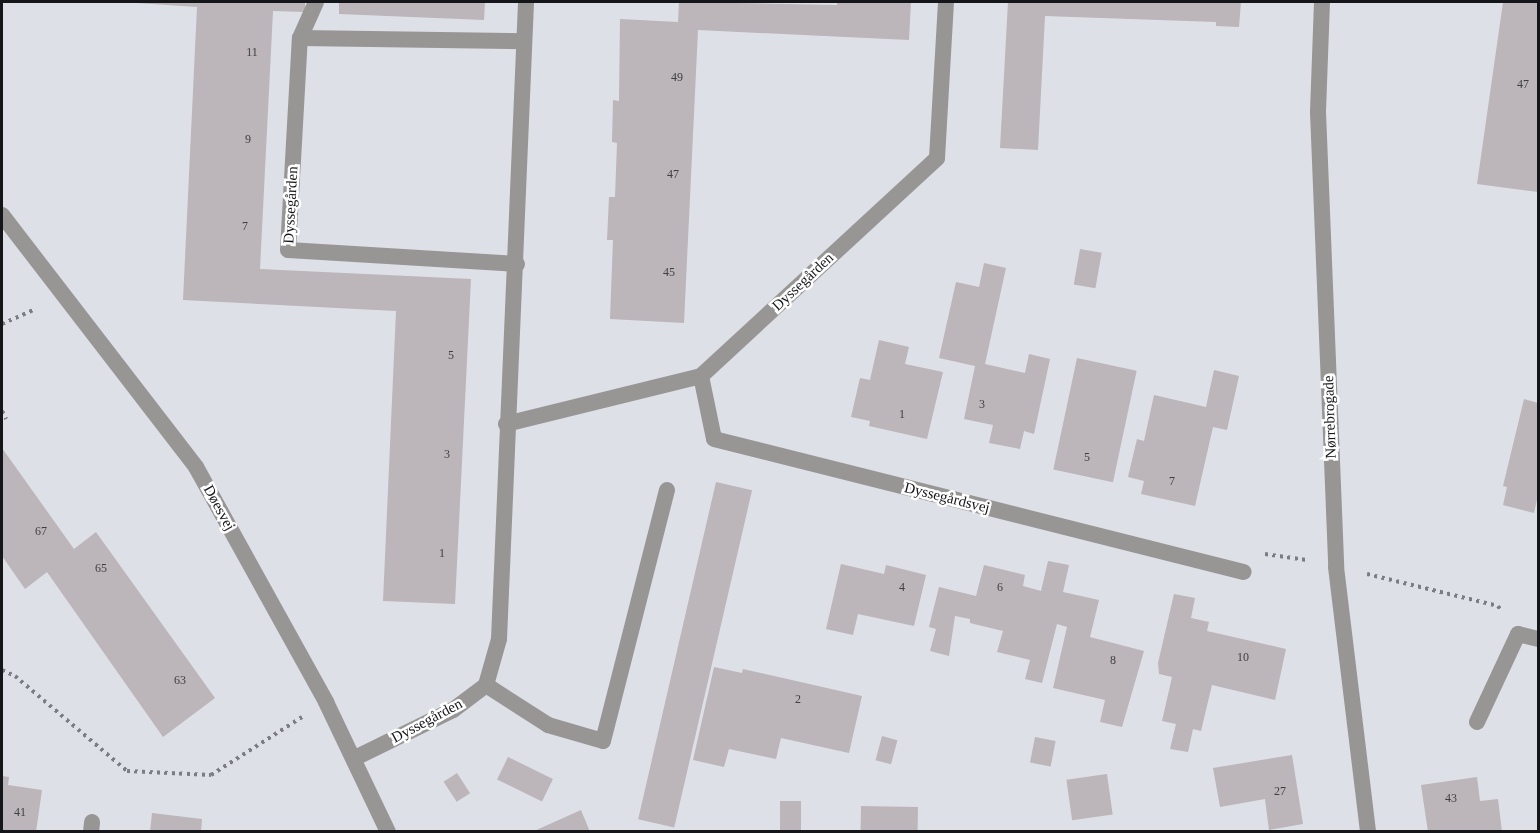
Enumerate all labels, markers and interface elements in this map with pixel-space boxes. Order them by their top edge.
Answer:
house number: 11 [246,46,258,60]
house number: 49 [671,71,683,85]
house number: 47 [1517,78,1529,92]
house number: 9 [245,133,251,147]
street label: Dyssegården [280,166,302,244]
house number: 47 [667,168,679,182]
house number: 7 [242,220,248,234]
street label: Dyssegården [769,249,837,315]
house number: 45 [663,266,675,280]
house number: 5 [448,349,454,363]
street label: Nørrebrogade [1320,375,1340,459]
house number: 3 [979,398,985,412]
house number: 1 [899,408,905,422]
house number: 3 [444,448,450,462]
house number: 5 [1084,451,1090,465]
house number: 7 [1169,475,1175,489]
street label: Dyssegårdsvej [902,479,992,517]
street label: Døesvej [199,482,239,534]
house number: 67 [35,525,47,539]
house number: 1 [439,547,445,561]
house number: 65 [95,562,107,576]
house number: 4 [899,581,905,595]
house number: 6 [997,581,1003,595]
house number: 10 [1237,651,1249,665]
house number: 8 [1110,654,1116,668]
house number: 63 [174,674,186,688]
house number: 2 [795,693,801,707]
street label: Dyssegården [389,695,465,747]
house number: 27 [1274,785,1286,799]
house number: 43 [1445,792,1457,806]
house number: 41 [14,806,26,820]

